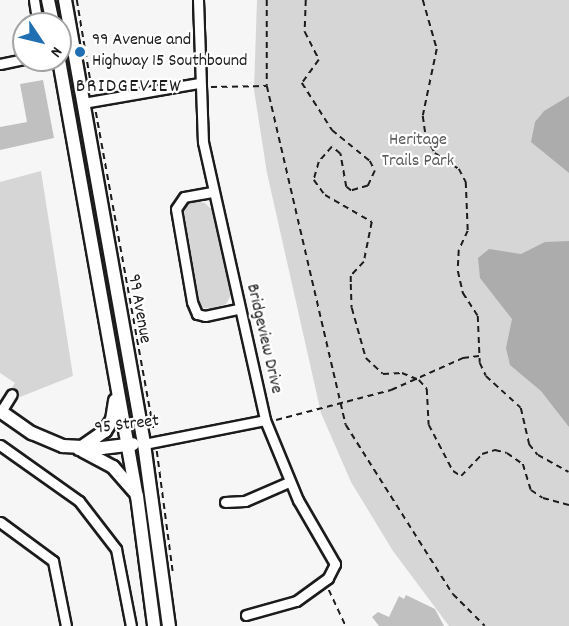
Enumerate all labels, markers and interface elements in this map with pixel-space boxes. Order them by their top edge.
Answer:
north arrow [12,12,72,72]
place label: 99 Avenue and Highway 15 Southbound [92,31,247,74]
text: N [44,42,67,61]
marker: 99 Avenue and Highway 15 Southbound [73,45,87,59]
district label: BRIDGEVIEW [76,75,182,99]
park label: Heritage Trails Park [382,131,454,174]
street label: 99 Avenue [121,273,155,345]
street label: Bridgeview Drive [240,282,286,396]
street label: 95 Street [94,411,160,441]

